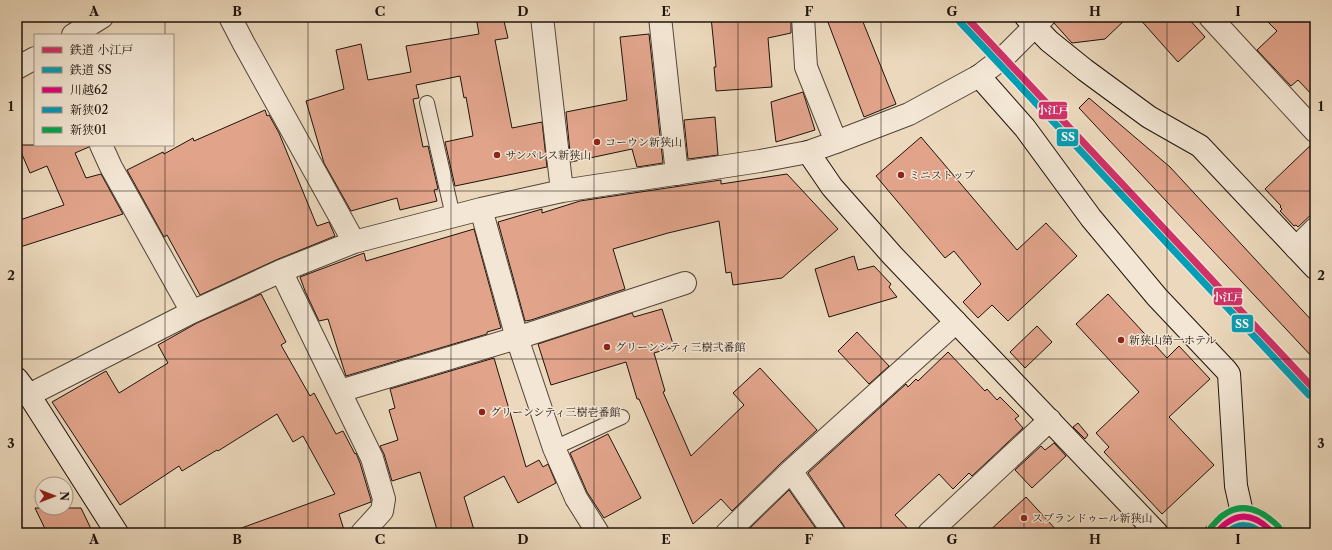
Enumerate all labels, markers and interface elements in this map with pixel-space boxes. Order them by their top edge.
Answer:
text: A [88,3,100,19]
text: B [232,3,242,19]
text: C [375,3,385,19]
text: D [517,3,529,19]
text: E [661,3,671,19]
text: F [805,3,814,19]
text: G [946,3,958,19]
text: H [1089,3,1101,19]
text: I [1235,3,1241,19]
legend [34,34,174,146]
text: 鉄道 小江戸 [69,42,133,57]
text: 鉄道 SS [69,62,112,77]
text: 川越62 [70,82,108,97]
text: 1 [8,98,14,114]
text: 1 [1318,98,1324,114]
line badge: 小江戸 [1038,101,1068,120]
text: 新狭02 [70,102,109,117]
text: 小江戸 [1037,103,1070,117]
text: 新狭01 [70,122,107,137]
line badge: SS [1056,128,1079,147]
text: SS [1061,130,1075,144]
place label: コーウン新狭山 [605,135,682,149]
marker: コーウン新狭山 [592,137,602,147]
place label: サンパレス新狭山 [505,148,591,162]
marker: サンパレス新狭山 [492,150,502,160]
place label: ミニストップ [909,168,975,182]
marker: ミニストップ [896,170,906,180]
text: 2 [7,267,15,283]
text: 2 [1317,267,1325,283]
line badge: 小江戸 [1213,287,1243,306]
text: 小江戸 [1212,290,1245,304]
line badge: SS [1231,314,1254,333]
text: SS [1235,317,1249,331]
place label: 新狭山第一ホテル [1129,333,1216,347]
marker: 新狭山第一ホテル [1116,335,1126,345]
place label: グリーンシティ三樹弐番館 [615,340,746,354]
marker: グリーンシティ三樹弐番館 [602,342,612,352]
place label: グリーンシティ三樹壱番館 [490,405,621,419]
marker: グリーンシティ三樹壱番館 [477,407,487,417]
text: 3 [7,435,15,451]
text: 3 [1317,435,1325,451]
north arrow [34,476,74,516]
text: N [57,491,71,501]
place label: スプランドゥール新狭山 [1032,511,1153,525]
marker: スプランドゥール新狭山 [1019,513,1029,523]
text: A [88,531,100,547]
text: B [232,531,242,547]
text: C [375,531,385,547]
text: D [517,531,529,547]
text: E [661,531,671,547]
text: F [805,531,814,547]
text: G [946,531,958,547]
text: H [1089,531,1101,547]
text: I [1235,531,1241,547]

